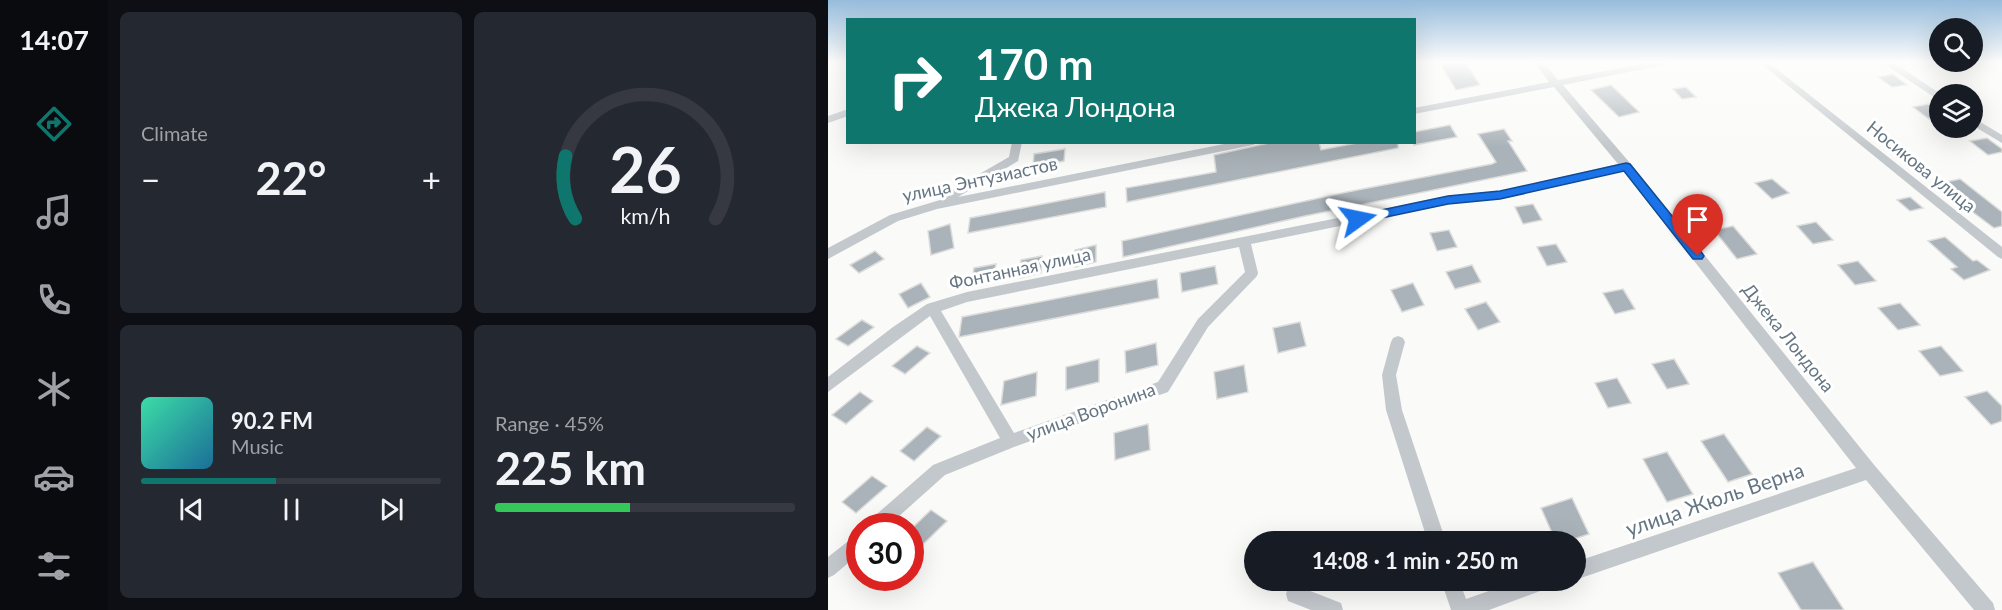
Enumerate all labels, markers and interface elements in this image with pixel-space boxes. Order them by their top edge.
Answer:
map controls [1929,18,1983,138]
button: search [1929,18,1983,72]
text: 14:07 [19,23,89,56]
text: 170 m [975,39,1093,89]
icon: right [876,42,954,120]
button: layers [1929,84,1983,138]
text: Джека Лондона [975,90,1176,123]
icon: directions [33,103,75,145]
street label: Носикова улица [1863,116,1980,217]
text: Climate [141,121,208,145]
text: 26 [609,131,681,206]
text: 22° [256,151,326,205]
street label: улица Энтузиастов [900,152,1059,206]
text: − [141,159,160,199]
text: + [422,159,441,199]
position arrow [1326,187,1390,251]
icon: music [33,191,75,233]
pin [1672,194,1723,256]
icon: arrive [1681,203,1714,236]
text: km/h [620,204,670,230]
street label: Фонтанная улица [947,242,1093,294]
street label: Джека Лондона [1738,278,1839,396]
icon: phone [33,279,75,321]
icon: climate [33,368,75,410]
street label: улица Воронина [1023,378,1158,445]
text: 90.2 FM [231,407,313,434]
text: Range · 45% [495,411,604,435]
text: Music [231,434,284,458]
text: 225 km [495,441,646,495]
icon: car [33,456,75,498]
street label: улица Жюль Верна [1622,456,1807,541]
icon: previous [175,493,208,526]
icon: pause [275,493,308,526]
icon: next [375,493,408,526]
speed limit sign: 30 [846,513,924,591]
icon: filters [33,545,75,587]
text: 14:08 · 1 min · 250 m [1312,547,1518,574]

